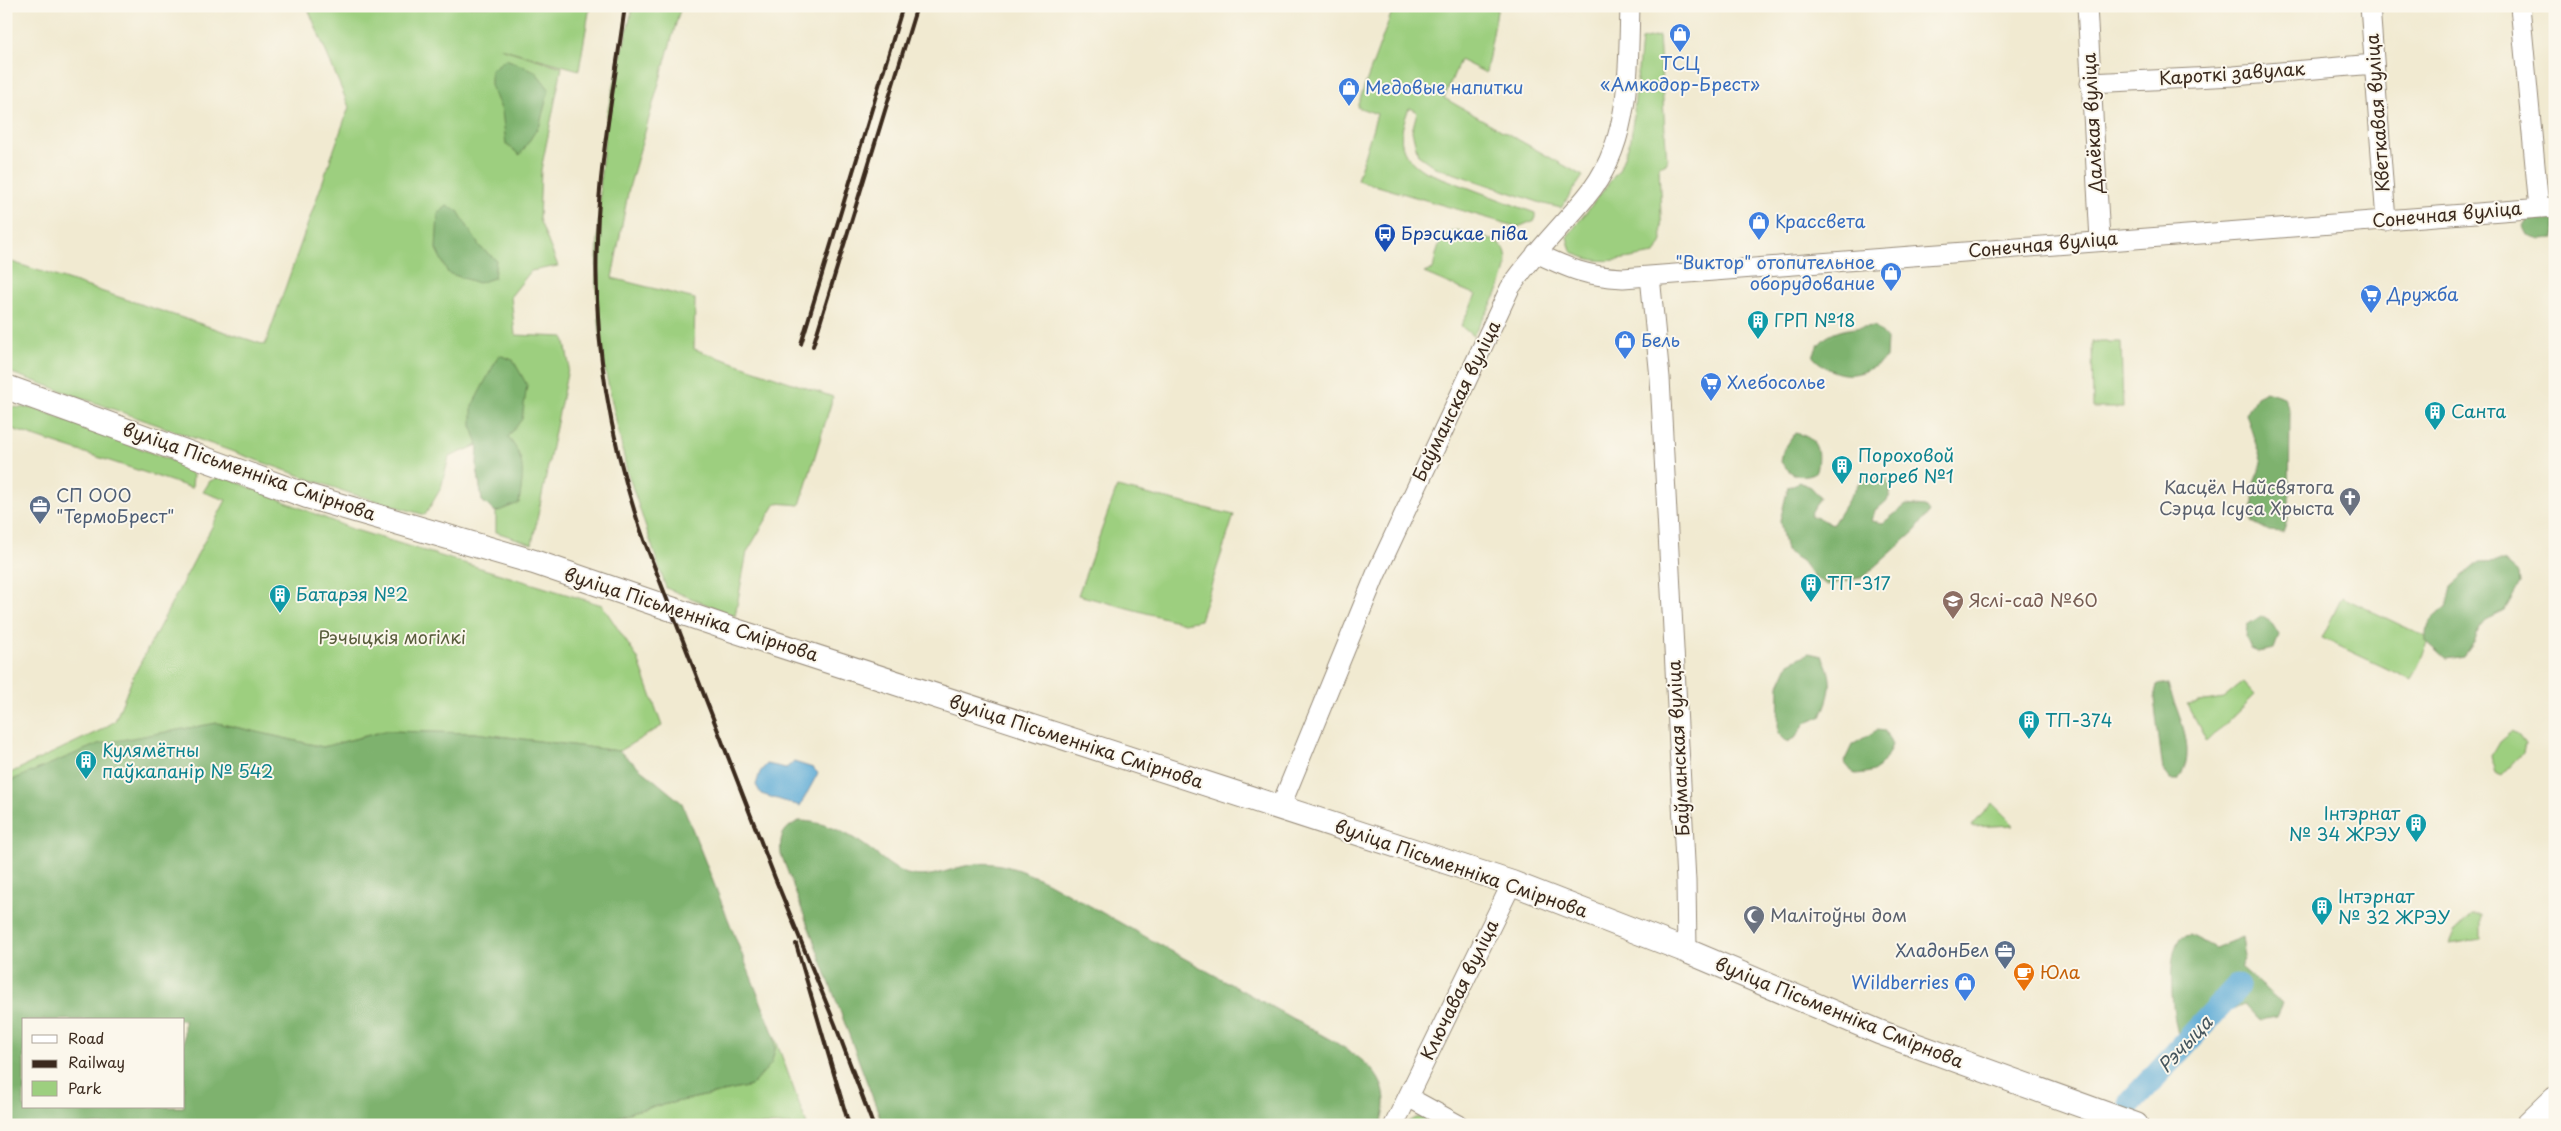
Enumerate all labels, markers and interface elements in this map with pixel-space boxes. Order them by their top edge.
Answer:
shop icon: ТСЦ «Амкодор-Брест» [1668,22,1692,53]
street label: Кветкавая вуліца [2357,33,2396,193]
place label: ТСЦ «Амкодор-Брест» [1600,49,1760,97]
street label: Далёкая вуліца [2074,52,2109,195]
street label: Кароткі завулак [2158,54,2306,91]
place label: Медовые напитки [1365,73,1524,100]
shop icon: Медовые напитки [1337,76,1361,107]
street label: Сонечная вуліца [2371,194,2523,233]
place label: Крассвета [1775,207,1865,234]
shop icon: Крассвета [1747,210,1771,241]
place label: Брэсцкае піва [1401,219,1528,246]
bus stop icon: Брэсцкае піва [1373,222,1397,253]
street label: Сонечная вуліца [1967,224,2119,263]
place label: "Виктор" отопительное оборудование [1675,248,1875,296]
shop icon: "Виктор" отопительное оборудование [1879,261,1903,292]
place label: Дружба [2386,280,2459,307]
supermarket icon: Дружба [2359,283,2383,314]
place label: ГРП №18 [1774,306,1856,333]
building icon: ГРП №18 [1746,309,1770,340]
street label: Баўманская вуліца [1405,315,1506,485]
place label: Бель [1641,326,1680,353]
shop icon: Бель [1613,329,1637,360]
place label: Хлебосолье [1727,368,1826,395]
supermarket icon: Хлебосолье [1699,371,1723,402]
place label: Санта [2451,397,2506,424]
building icon: Санта [2423,400,2447,431]
street label: вуліца Пісьменніка Смірнова [119,415,380,527]
place label: Пороховой погреб №1 [1858,441,1954,489]
building icon: Пороховой погреб №1 [1830,454,1854,485]
place label: Касцёл Найсвятога Сэрца Ісуса Хрыста [2159,473,2335,521]
place label: СП ООО "ТермоБрест" [56,481,175,529]
church icon: Касцёл Найсвятога Сэрца Ісуса Хрыста [2338,486,2362,517]
office icon: СП ООО "ТермоБрест" [28,494,52,525]
street label: вуліца Пісьменніка Смірнова [561,560,823,668]
place label: ТП-317 [1827,569,1891,596]
building icon: ТП-317 [1799,572,1823,603]
place label: Батарэя №2 [296,580,408,607]
building icon: Батарэя №2 [268,583,292,614]
place label: Яслі-сад №60 [1969,586,2098,613]
school or university icon: Яслі-сад №60 [1941,589,1965,620]
park label: Рэчыцкія могілкі [318,623,466,650]
street label: Баўманская вуліца [1659,659,1696,837]
street label: вуліца Пісьменніка Смірнова [946,687,1208,795]
place label: ТП-374 [2045,706,2113,733]
building icon: ТП-374 [2017,709,2041,740]
place label: Кулямётны паўкапанір № 542 [102,736,274,784]
building icon: Кулямётны паўкапанір № 542 [74,749,98,780]
place label: Інтэрнат № 34 ЖРЭУ [2289,799,2401,847]
street label: вуліца Пісьменніка Смірнова [1331,812,1592,924]
building icon: Інтэрнат № 34 ЖРЭУ [2404,812,2428,843]
place label: Інтэрнат № 32 ЖРЭУ [2338,882,2450,930]
building icon: Інтэрнат № 32 ЖРЭУ [2310,895,2334,926]
place label: Малітоўны дом [1770,901,1907,928]
mosque icon: Малітоўны дом [1742,904,1766,935]
street label: Ключавая вуліца [1413,914,1504,1064]
place label: ХладонБел [1895,936,1989,963]
office icon: ХладонБел [1993,939,2017,970]
street label: вуліца Пісьменніка Смірнова [1711,949,1969,1074]
place label: Юла [2040,958,2081,985]
cafe icon: Юла [2012,961,2036,992]
place label: Wildberries [1851,968,1949,995]
shop icon: Wildberries [1953,971,1977,1002]
water label: Рэчыца [2150,1008,2219,1078]
legend [22,1018,185,1108]
text: Road [68,1026,104,1049]
text: Railway [68,1050,125,1073]
text: Park [68,1076,102,1099]

